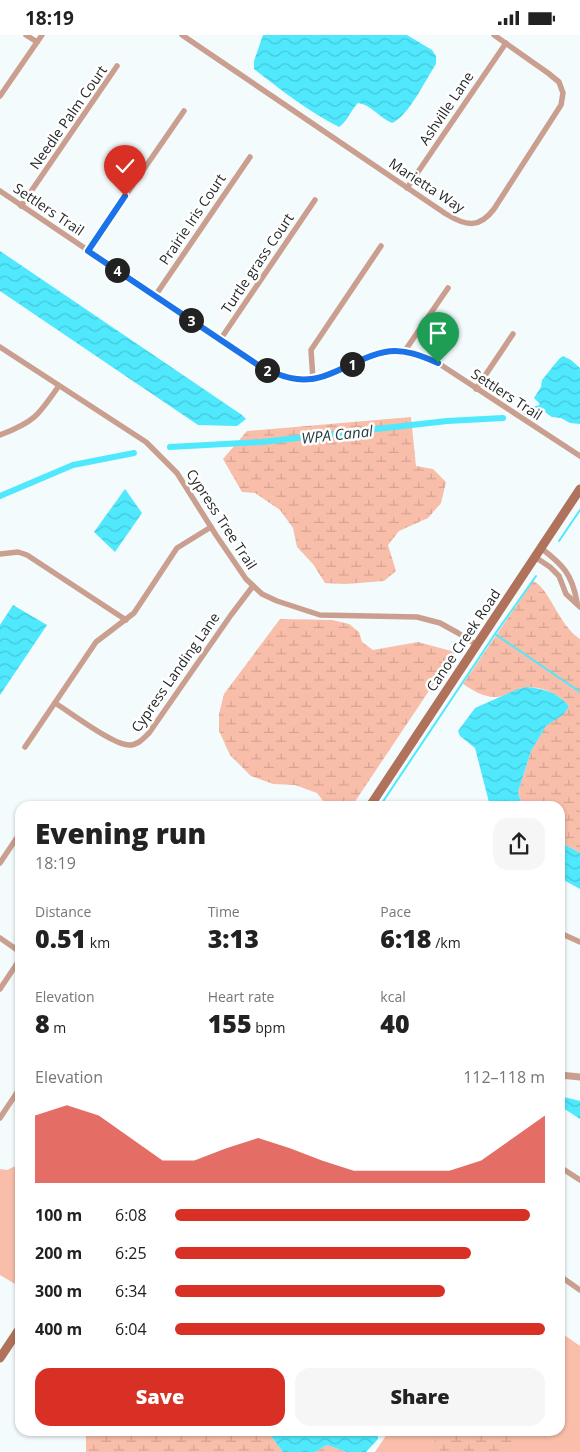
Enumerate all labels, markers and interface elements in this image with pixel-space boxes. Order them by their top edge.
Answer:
text: 18:19 [25,5,74,31]
street label: Needle Palm Court [25,61,111,173]
street label: Ashville Lane [414,67,478,148]
pin [104,145,146,196]
icon: check [111,152,139,180]
street label: Marietta Way [386,153,469,217]
street label: Prairie Iris Court [154,170,230,268]
street label: Settlers Trail [10,178,88,240]
street label: Turtle grass Court [217,209,297,317]
pin: 4 [104,257,130,283]
text: 4 [113,261,122,280]
pin: 3 [178,307,204,333]
text: 3 [187,311,196,330]
pin [417,312,459,363]
icon: arrive [424,319,452,347]
pin: 1 [340,351,364,377]
text: 1 [348,355,357,374]
pin: 2 [254,357,280,383]
text: 2 [263,361,272,380]
street label: Settlers Trail [468,364,546,424]
water label: WPA Canal [300,420,375,448]
street label: Cypress Tree Trail [182,465,262,573]
street label: Canoe Creek Road [422,585,504,695]
street label: Cypress Landing Lane [126,608,224,736]
text: Evening run [35,814,206,852]
button: share [493,818,545,870]
text: 18:19 [35,852,76,874]
text: Distance [35,902,91,921]
text: Time [208,902,240,921]
text: Pace [380,902,411,921]
text: 0.51 [35,921,86,955]
text: 3:13 [208,921,259,955]
text: 6:18 [380,921,432,955]
text: km [86,933,110,952]
text: /km [432,933,461,952]
text: Elevation [35,987,94,1006]
text: Heart rate [208,987,274,1006]
text: kcal [380,987,406,1006]
text: 8 [35,1006,50,1040]
text: 155 [208,1006,252,1040]
text: 40 [380,1006,410,1040]
text: m [50,1018,66,1037]
text: bpm [252,1018,285,1037]
text: Elevation [35,1066,103,1088]
text: 112–118 m [463,1066,545,1088]
text: 100 m [35,1204,82,1226]
text: 6:08 [115,1204,147,1226]
text: 200 m [35,1242,82,1264]
text: 6:25 [115,1242,147,1264]
text: 300 m [35,1280,82,1302]
text: 6:34 [115,1280,147,1302]
text: 400 m [35,1318,82,1340]
text: 6:04 [115,1318,147,1340]
button: Save [35,1368,285,1426]
button: Share [295,1368,545,1426]

